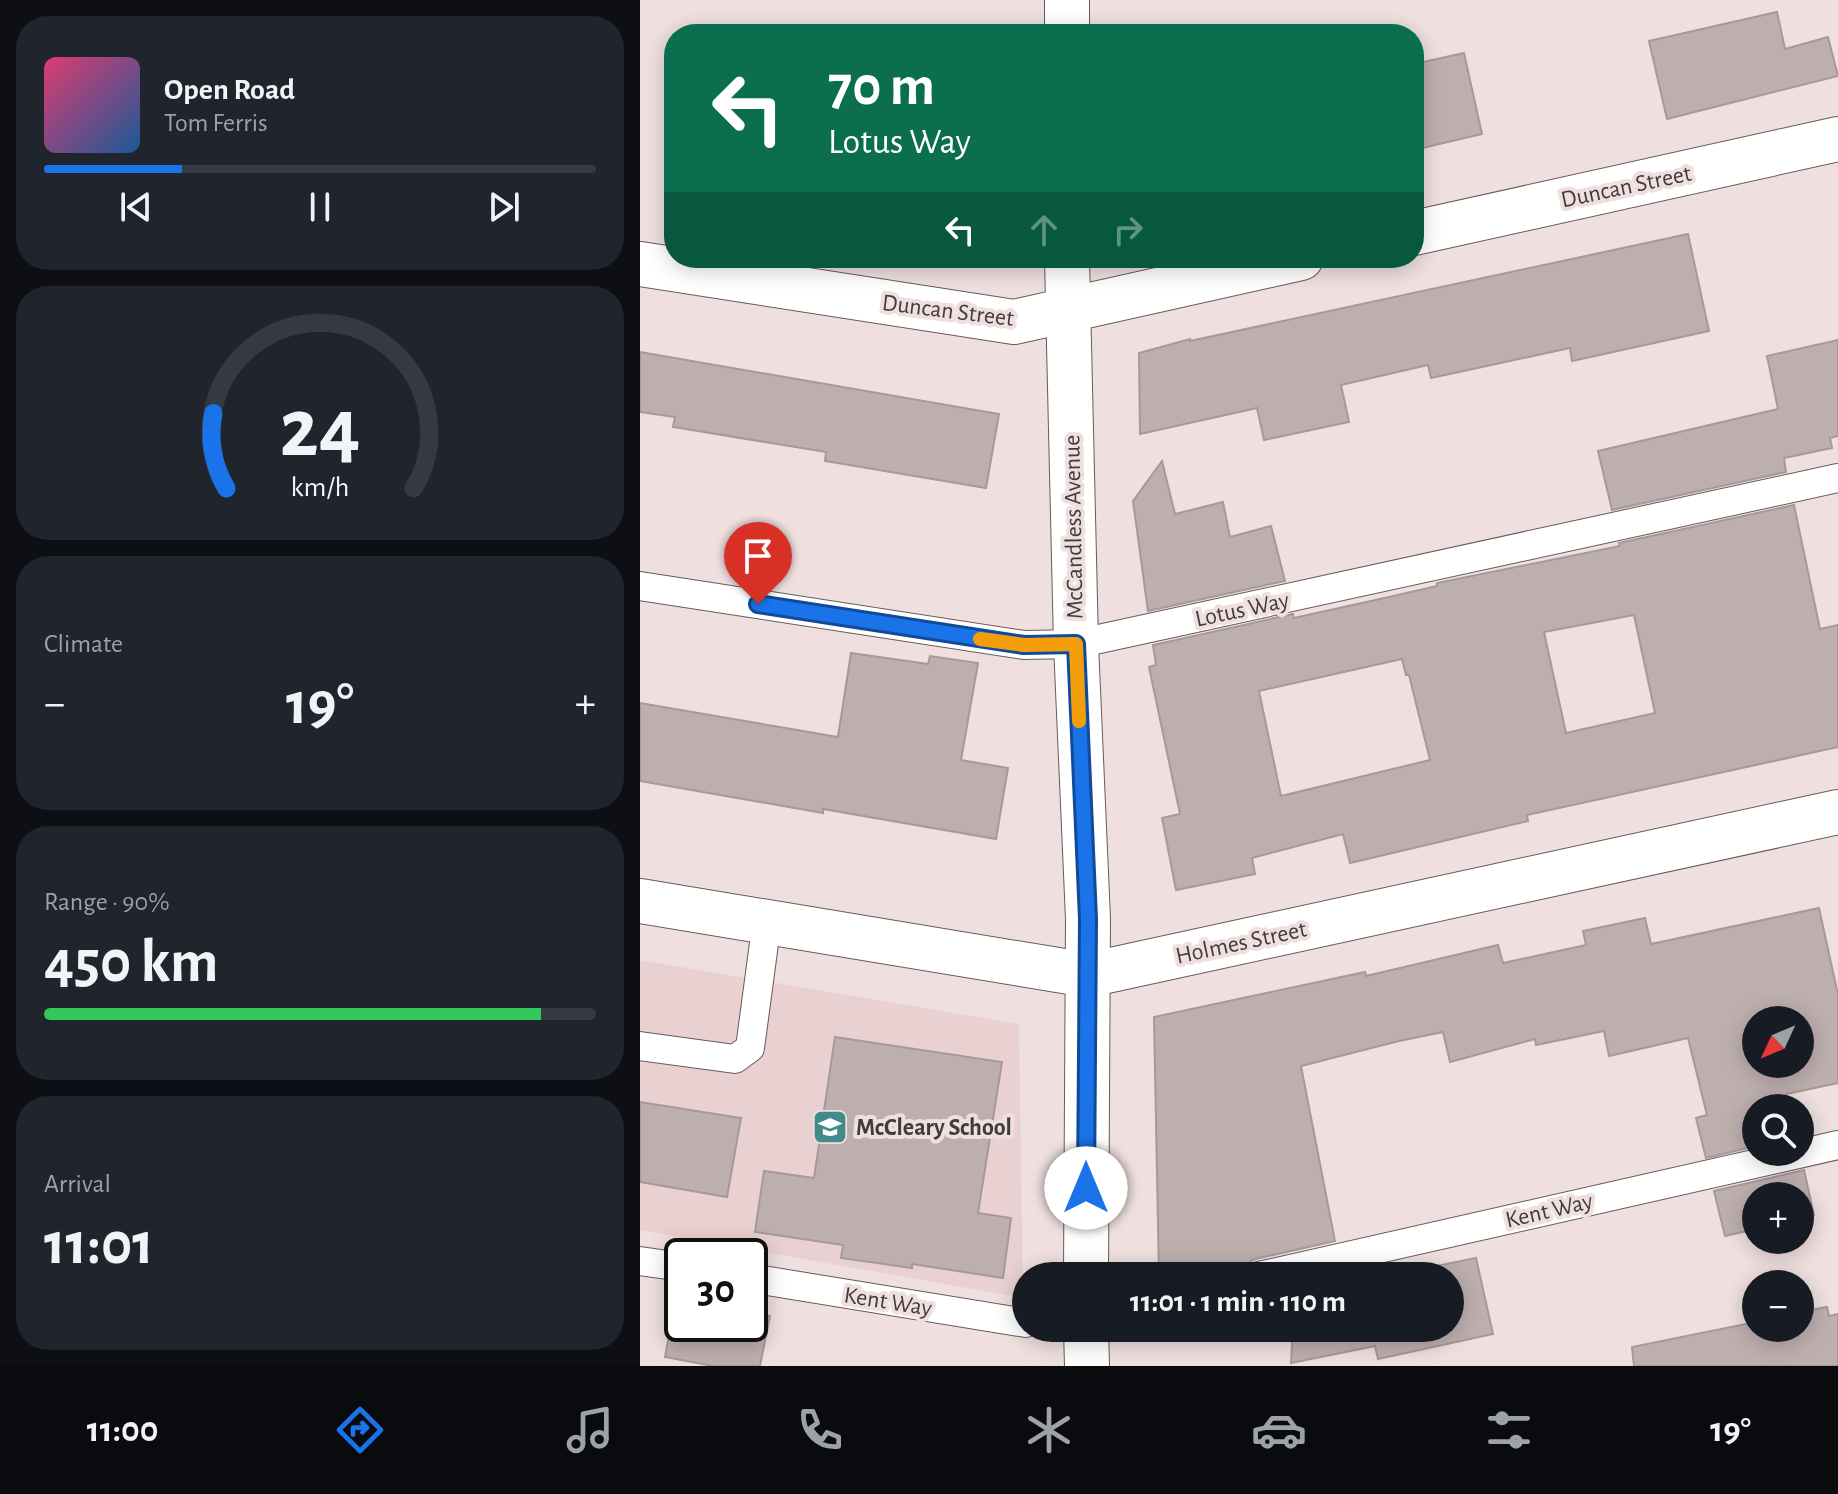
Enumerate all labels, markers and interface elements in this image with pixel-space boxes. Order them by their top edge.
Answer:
icon: left [696,56,800,160]
text: 70 m [828,59,935,115]
text: Open Road [164,75,295,105]
text: Tom Ferris [164,110,268,136]
text: Lotus Way [828,124,971,160]
street label: Duncan Street [1559,161,1694,212]
icon: previous [114,185,158,229]
icon: pause [298,185,342,229]
icon: next [482,185,526,229]
icon: left [938,208,982,252]
icon: ahead [1022,208,1066,252]
icon: right [1106,208,1150,252]
street label: Duncan Street [881,291,1015,331]
text: 24 [279,388,361,472]
street label: McCandless Avenue [1060,435,1088,619]
text: km/h [291,473,349,502]
pin [724,522,792,604]
icon: arrive [736,534,780,578]
street label: Lotus Way [1193,588,1291,632]
text: Climate [44,631,123,657]
text: 19° [286,675,354,735]
text: − [44,682,65,726]
text: + [575,682,596,726]
text: Range · 90% [44,889,170,915]
street label: Holmes Street [1174,917,1309,969]
text: 450 km [44,933,219,993]
north arrow [1742,1006,1814,1078]
map controls [1742,1006,1814,1342]
button: search [1742,1094,1814,1166]
school or university icon: McCleary School [811,1108,849,1146]
place label: McCleary School [856,1116,1012,1140]
position arrow [1044,1146,1128,1230]
text: Arrival [44,1171,111,1197]
button: + [1742,1182,1814,1254]
street label: Kent Way [1503,1189,1595,1233]
text: 11:01 [44,1215,154,1275]
speed limit sign: 30 [664,1238,768,1342]
button: − [1742,1270,1814,1342]
street label: Kent Way [842,1283,934,1321]
text: 11:01 · 1 min · 110 m [1130,1287,1346,1317]
icon: directions [332,1402,388,1458]
icon: music [562,1402,618,1458]
icon: phone [792,1402,848,1458]
icon: climate [1021,1402,1077,1458]
icon: car [1251,1402,1307,1458]
icon: filters [1481,1402,1537,1458]
text: 11:00 [87,1412,159,1448]
text: 19° [1710,1412,1751,1448]

